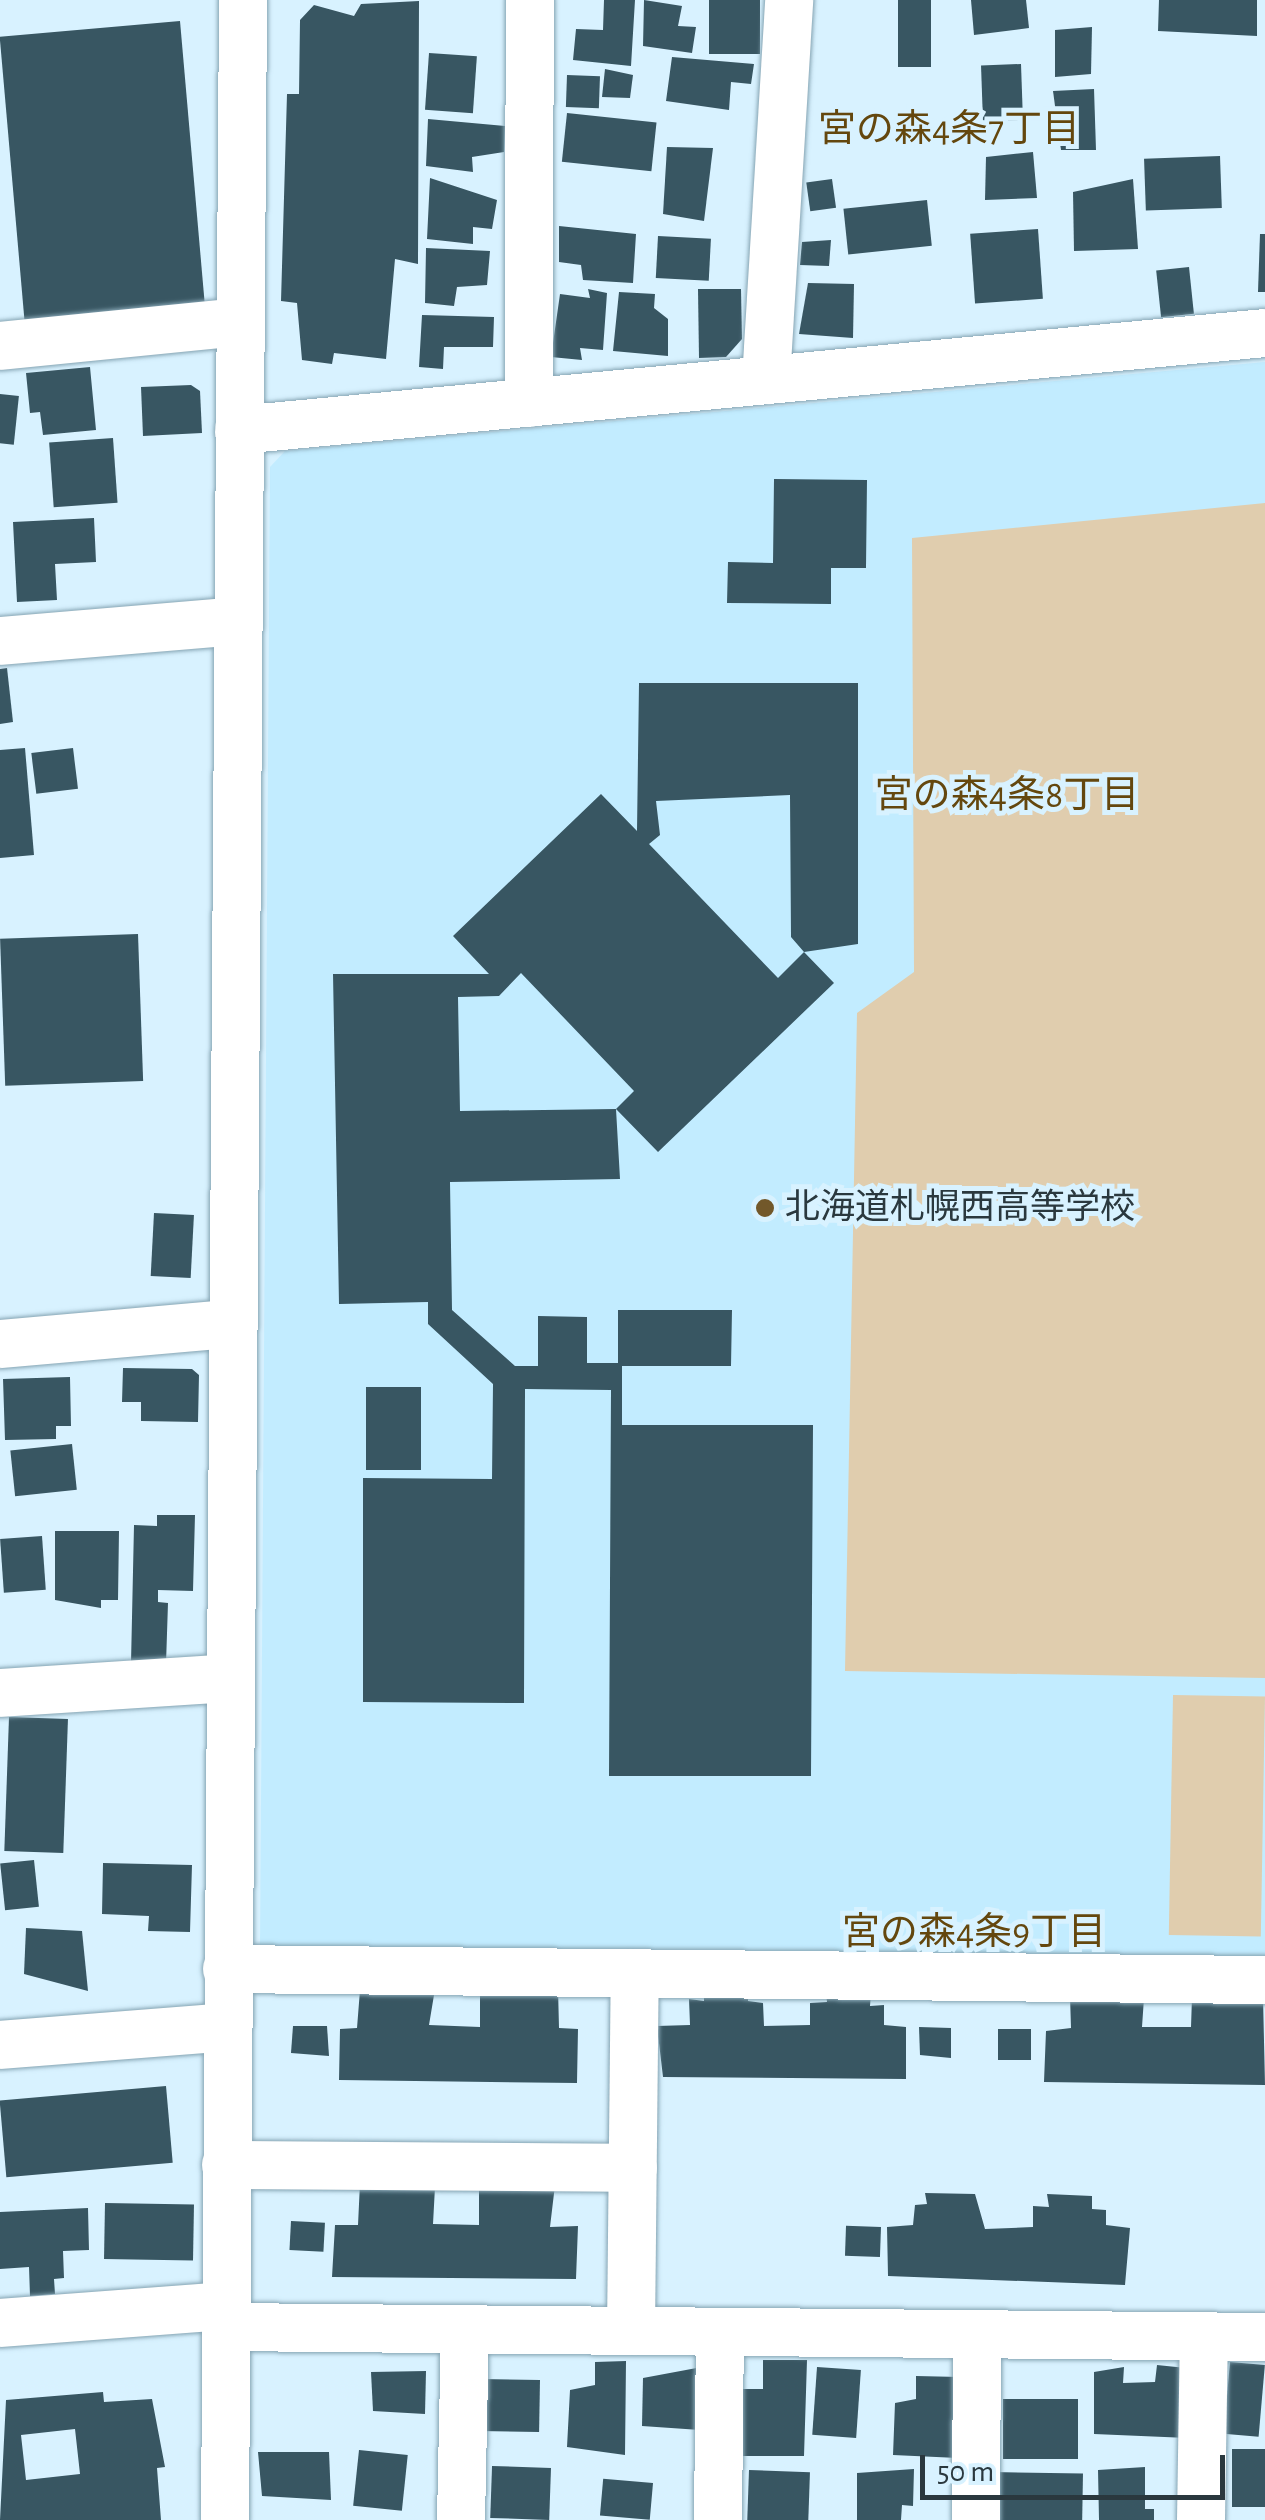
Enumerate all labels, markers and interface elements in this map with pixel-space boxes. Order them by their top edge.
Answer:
district label: 宮の森4条7丁目 [818,108,1080,154]
district label: 宮の森4条8丁目 [875,774,1139,820]
place label: 北海道札幌西高等学校 [785,1187,1135,1229]
marker: 北海道札幌西高等学校 [754,1197,776,1219]
district label: 宮の森4条9丁目 [842,1911,1106,1957]
scale bar [925,2435,1230,2497]
text: 50 m [937,2457,994,2487]

